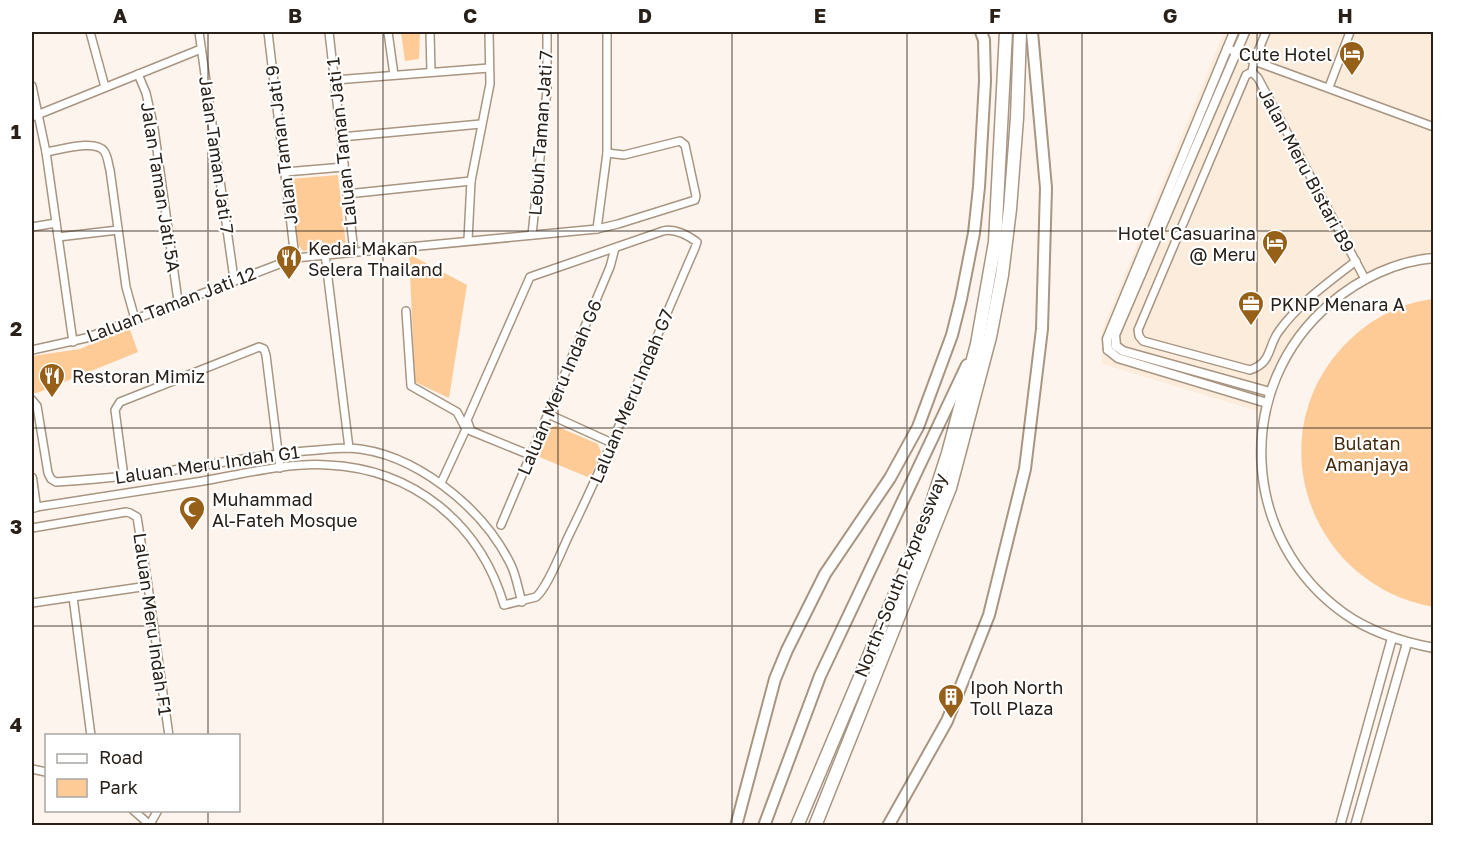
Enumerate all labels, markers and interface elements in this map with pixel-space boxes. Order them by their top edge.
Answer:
text: A [113,3,127,27]
text: B [288,3,302,27]
text: C [463,3,477,27]
text: D [638,3,652,27]
text: E [814,3,826,27]
text: F [989,3,1001,27]
text: G [1163,3,1177,27]
text: H [1337,3,1353,27]
hotel icon: Cute Hotel [1337,39,1367,77]
place label: Cute Hotel [1239,43,1332,65]
street label: Lebuh Taman Jati 7 [523,50,557,216]
street label: Laluan Taman Jati 1 [321,56,361,227]
street label: Jalan Taman Jati 9 [260,64,302,226]
street label: Jalan Taman Jati 7 [195,75,239,235]
street label: Jalan Meru Bistari B9 [1254,84,1360,256]
street label: Jalan Taman Jati 5A [137,100,185,274]
text: 1 [11,119,21,143]
place label: Hotel Casuarina @ Meru [1118,222,1256,265]
hotel icon: Hotel Casuarina @ Meru [1260,228,1290,266]
place label: Kedai Makan Selera Thailand [308,237,443,280]
restaurant icon: Kedai Makan Selera Thailand [274,243,304,281]
street label: Laluan Taman Jati 12 [83,261,259,347]
office icon: PKNP Menara A [1236,289,1266,327]
place label: PKNP Menara A [1270,293,1405,315]
street label: Laluan Meru Indah G6 [512,296,606,478]
street label: Laluan Meru Indah G7 [584,306,678,486]
text: 2 [10,316,22,340]
restaurant icon: Restoran Mimiz [37,361,67,399]
place label: Restoran Mimiz [72,365,205,387]
park label: Bulatan Amanjaya [1325,432,1409,475]
street label: Laluan Meru Indah G1 [113,440,301,488]
street label: North–South Expressway [849,470,951,680]
place label: Muhammad Al-Fateh Mosque [212,488,357,531]
mosque icon: Muhammad Al-Fateh Mosque [177,494,207,532]
text: 3 [10,514,22,538]
street label: Laluan Meru Indah F1 [129,531,177,717]
place label: Ipoh North Toll Plaza [970,676,1063,719]
building icon: Ipoh North Toll Plaza [936,682,966,720]
text: 4 [10,712,22,736]
legend [45,734,240,812]
text: Road [99,746,143,768]
text: Park [99,776,138,798]

